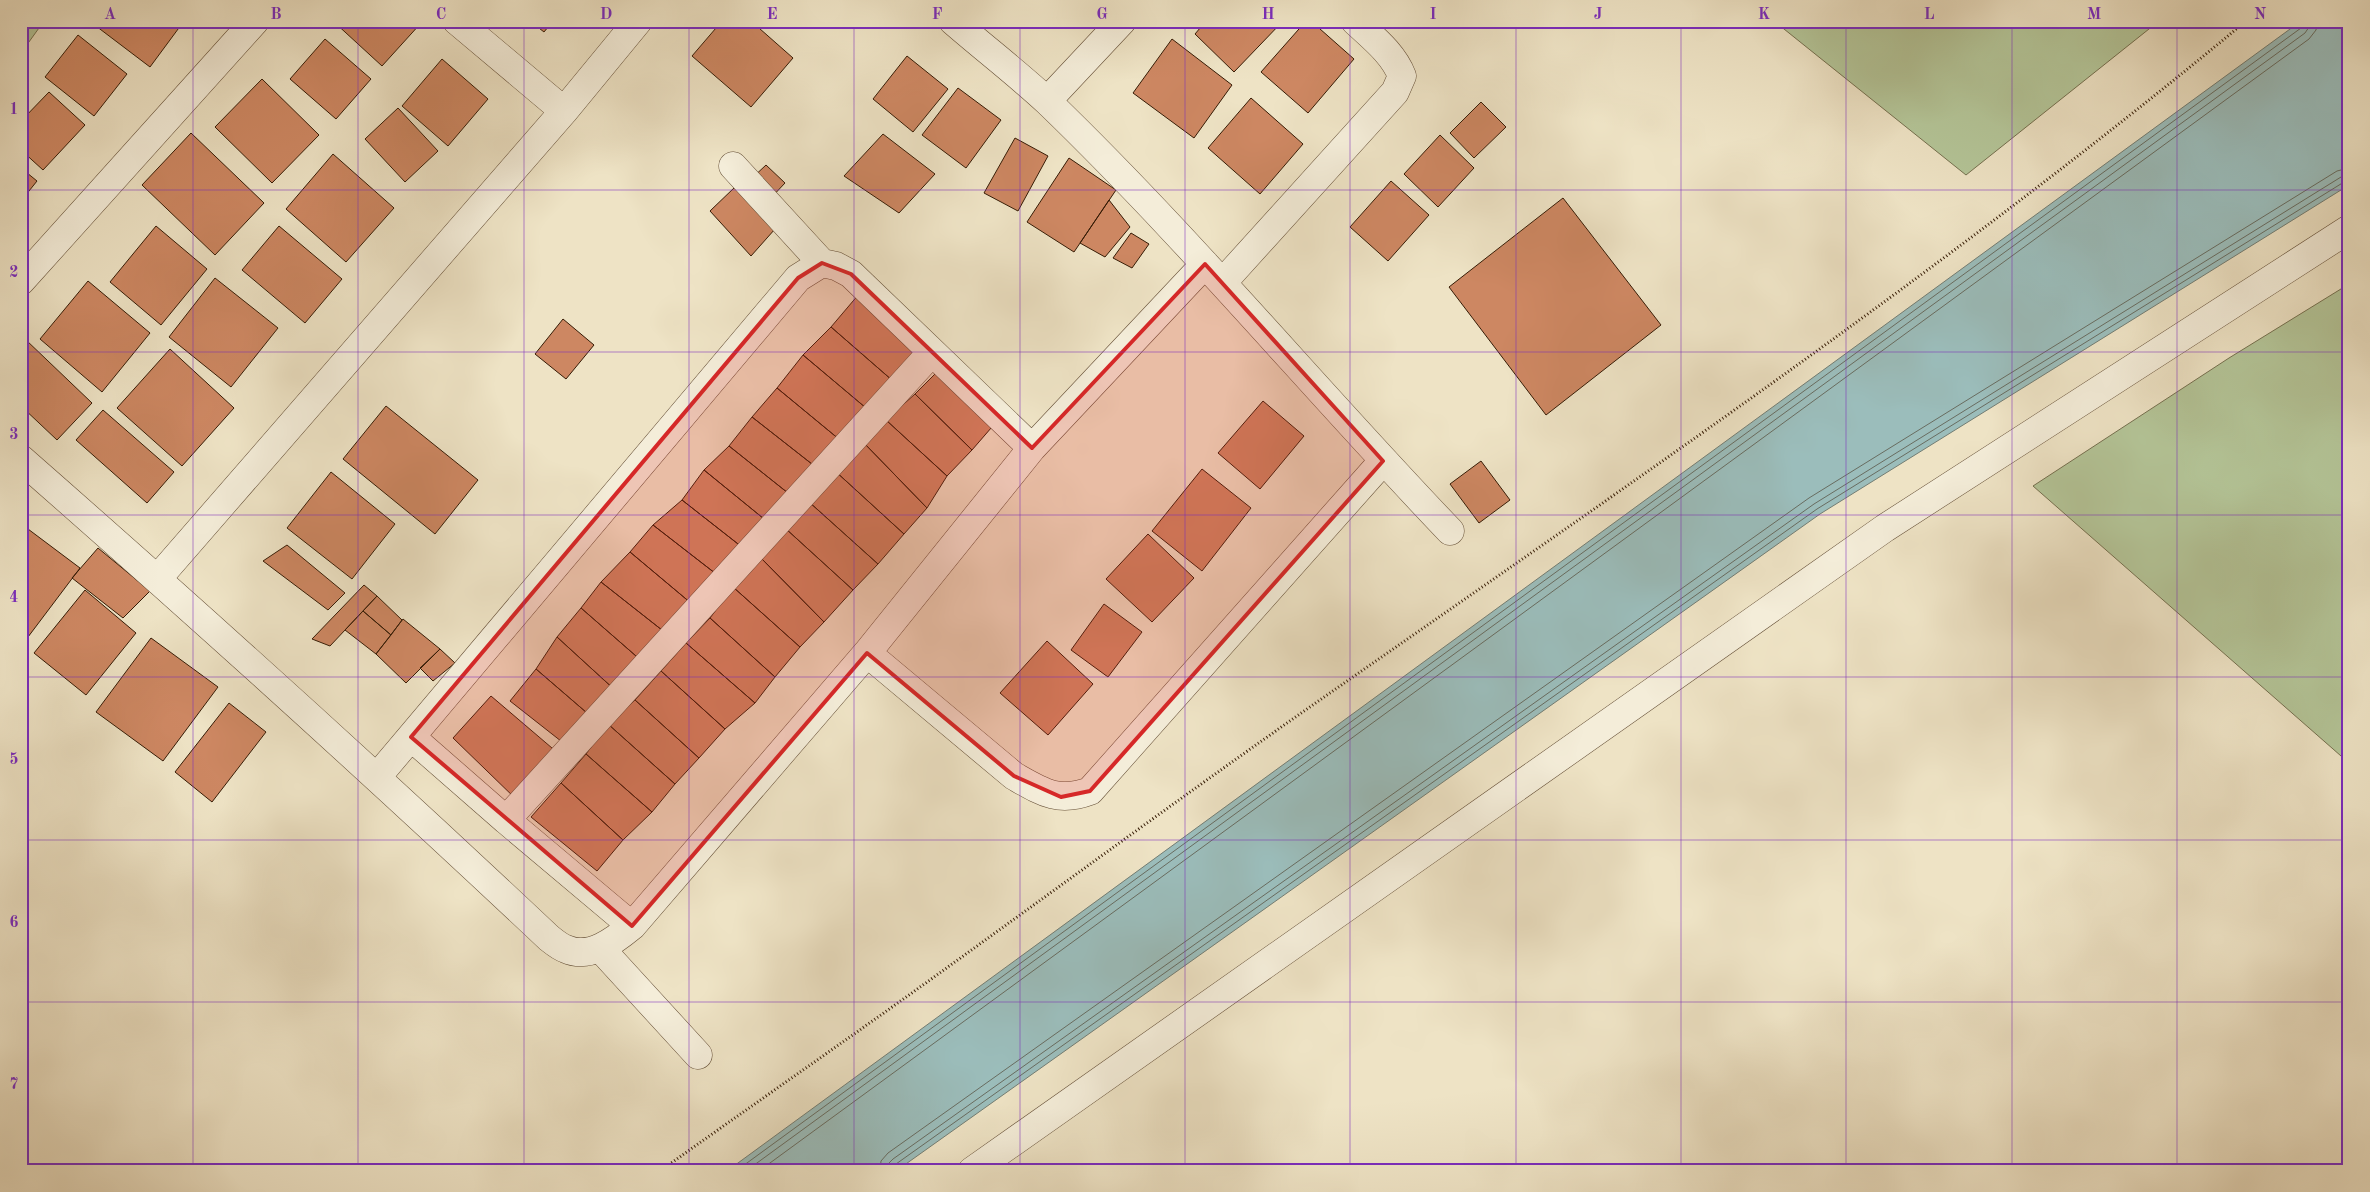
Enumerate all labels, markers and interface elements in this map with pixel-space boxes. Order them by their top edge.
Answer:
text: A [104,7,116,23]
text: B [270,7,282,23]
text: C [436,7,446,23]
text: D [600,7,612,23]
text: E [766,7,778,23]
text: F [932,7,943,23]
text: G [1096,7,1108,23]
text: H [1261,7,1275,23]
text: I [1429,7,1437,23]
text: J [1594,7,1603,23]
text: K [1758,7,1770,23]
text: L [1924,7,1935,23]
text: M [2087,7,2101,23]
text: N [2254,7,2267,23]
text: 1 [9,102,19,118]
text: 2 [9,265,19,281]
text: 3 [9,427,19,443]
text: 4 [9,590,19,606]
text: 5 [9,752,19,768]
text: 6 [9,915,19,931]
text: 7 [9,1077,19,1093]

